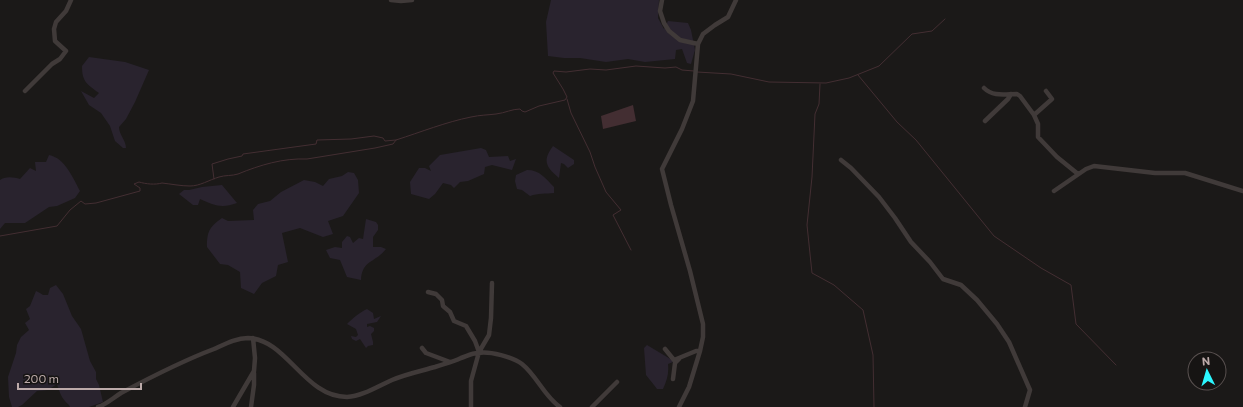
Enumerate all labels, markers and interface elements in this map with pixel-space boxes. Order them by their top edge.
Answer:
north arrow [1187,351,1227,391]
text: N [1201,354,1211,367]
scale bar [18,365,141,391]
text: 200 m [24,371,59,385]

